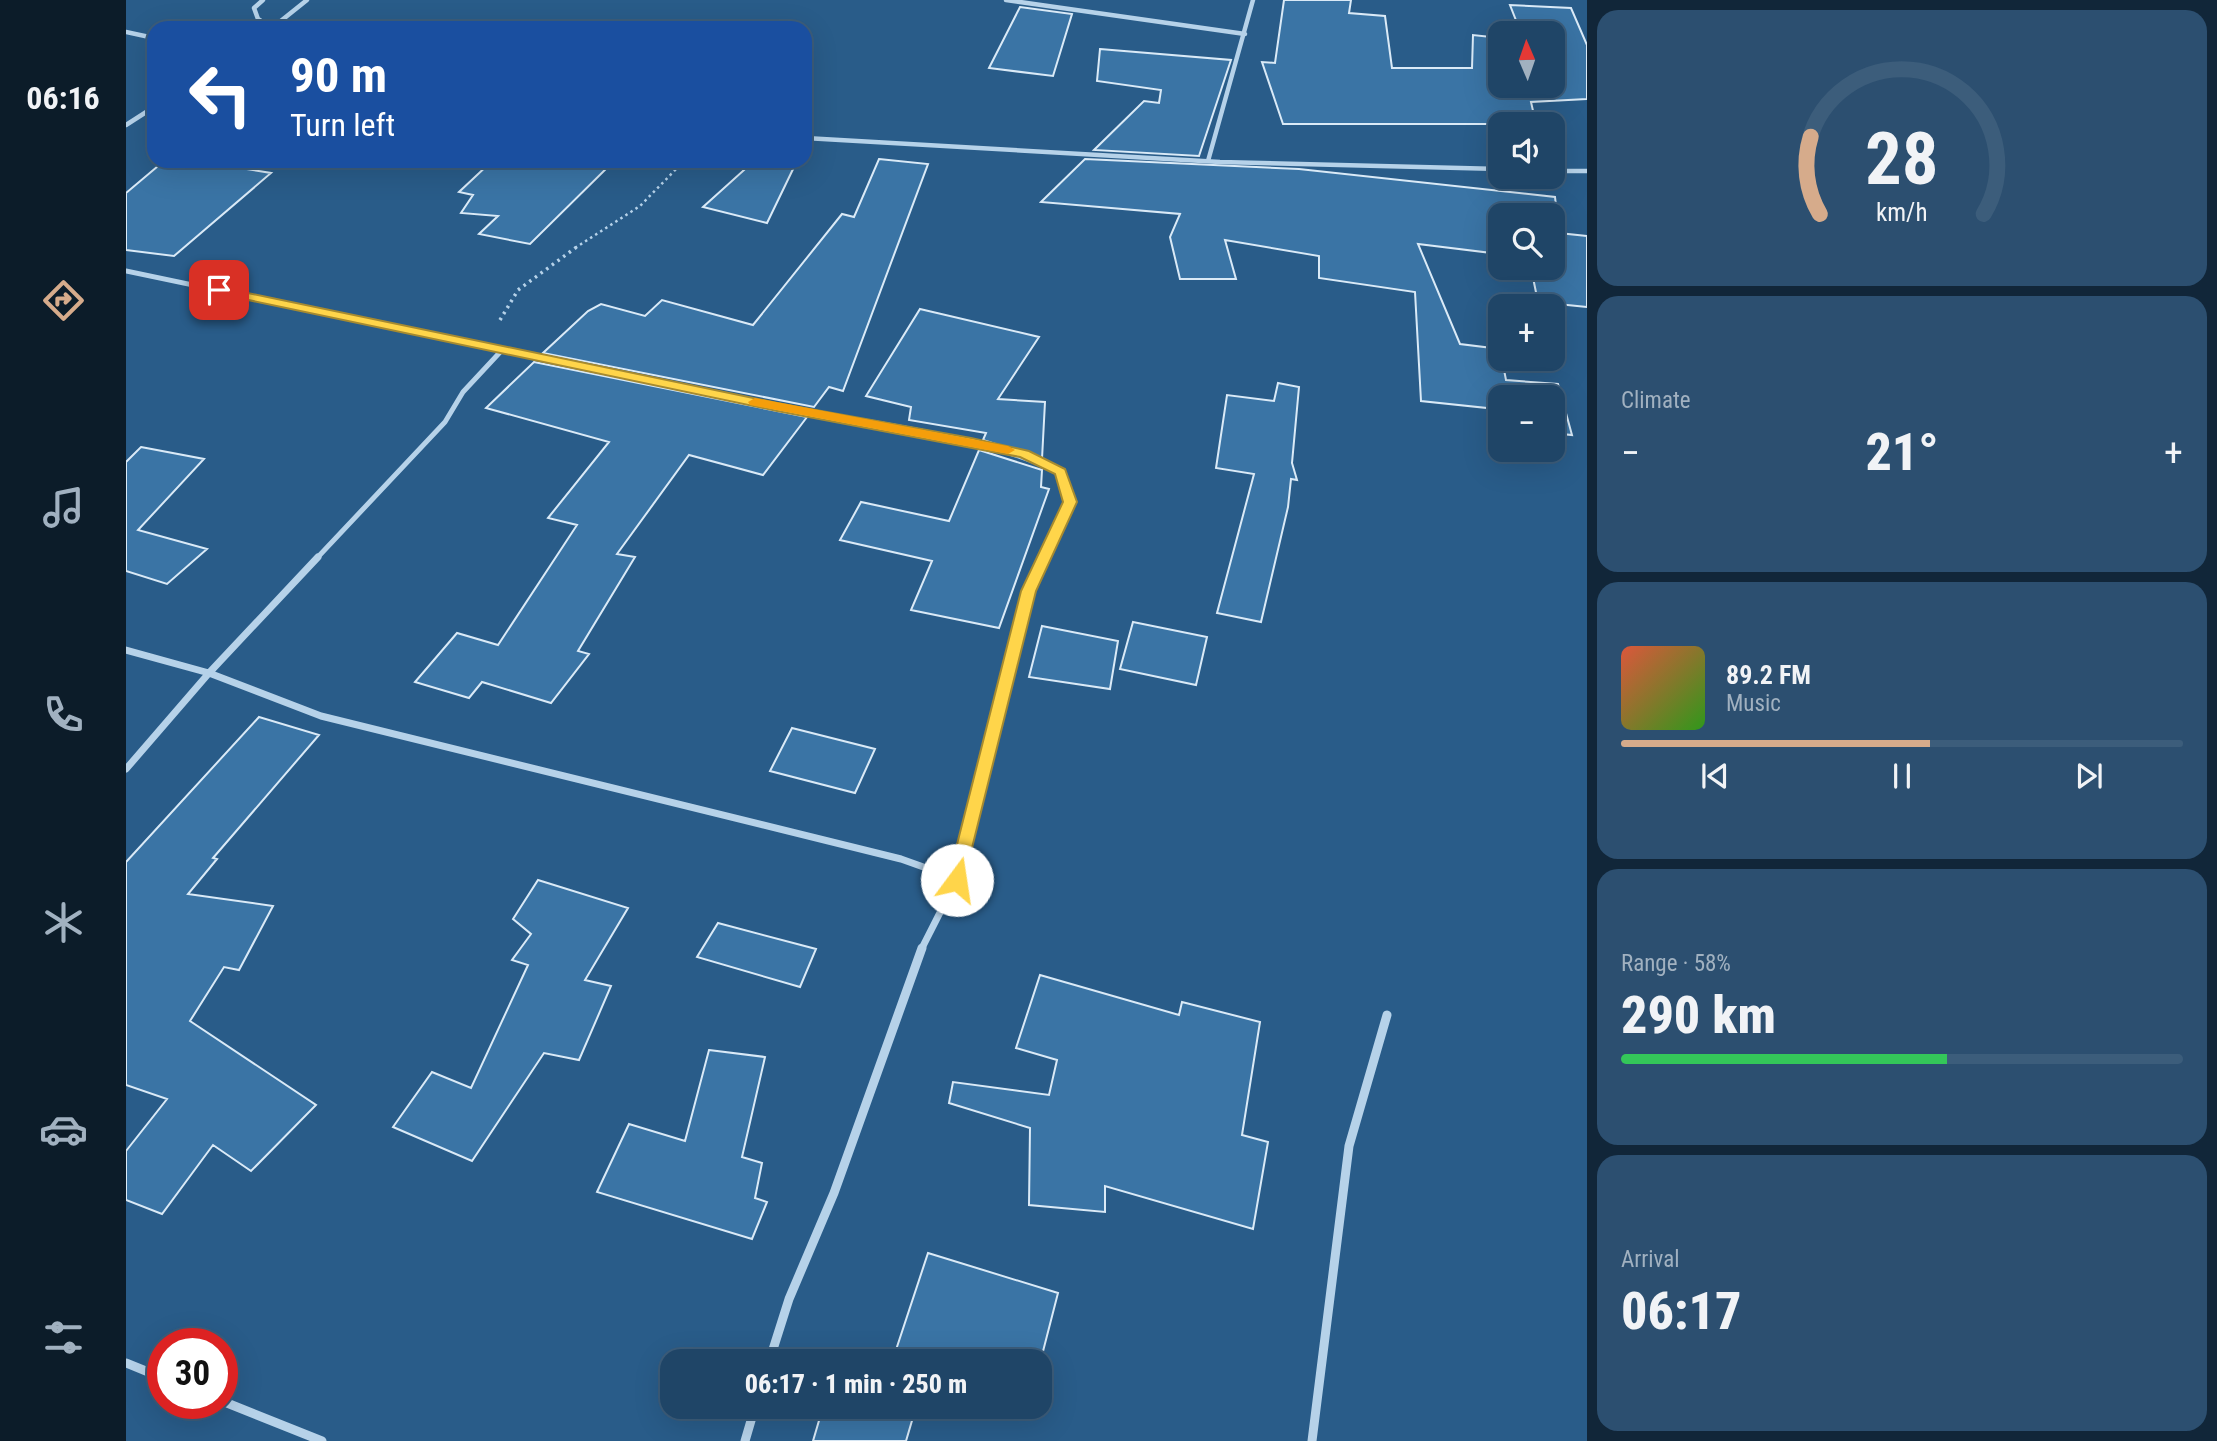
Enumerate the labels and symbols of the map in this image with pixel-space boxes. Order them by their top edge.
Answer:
north arrow [1488,21,1564,98]
pin [189,260,249,320]
position arrow [920,843,994,917]
speed limit sign: 30 [147,1328,238,1419]

